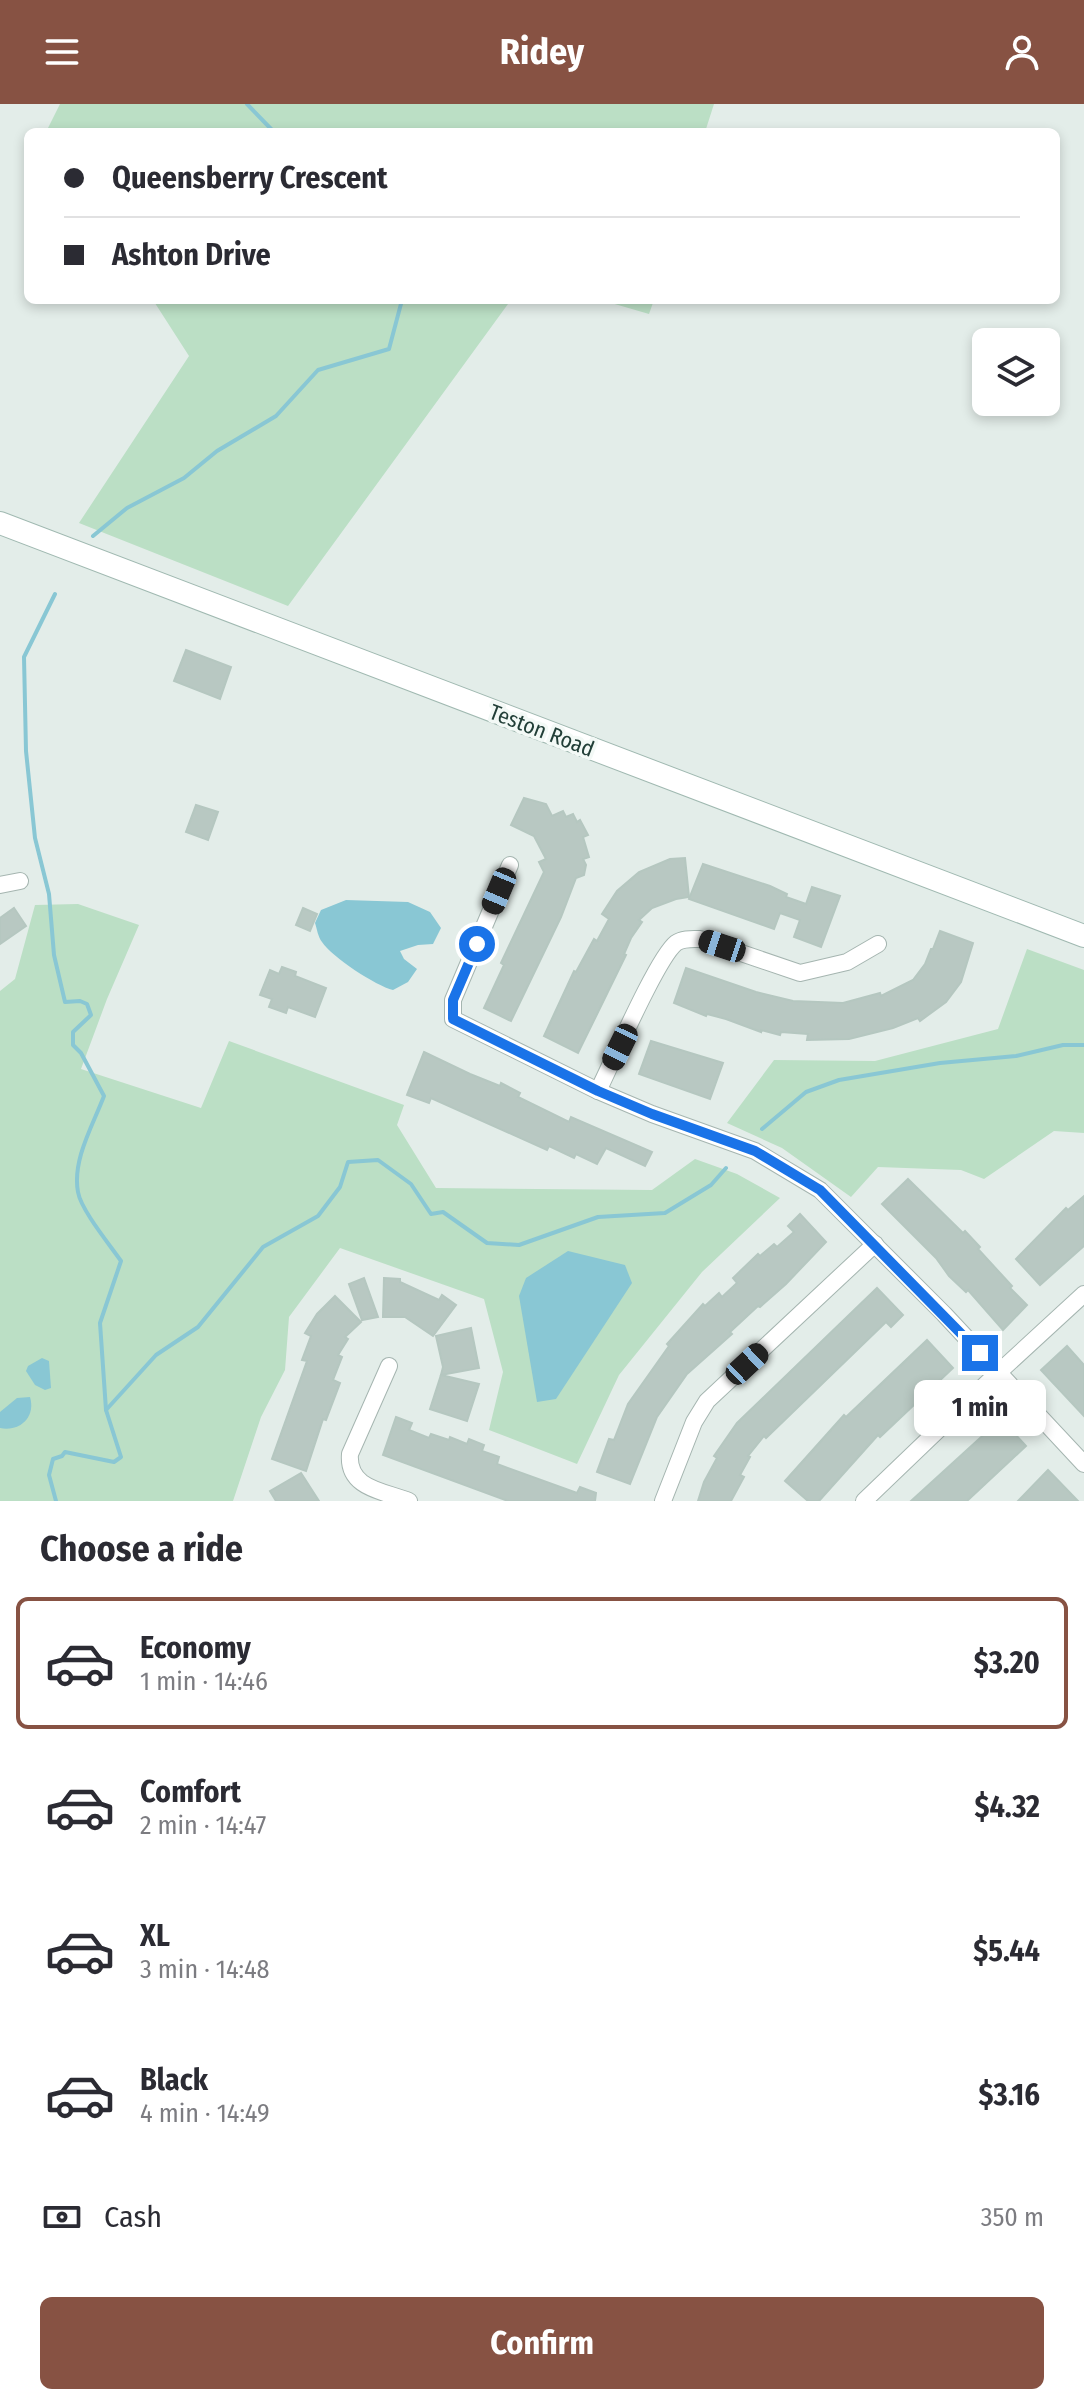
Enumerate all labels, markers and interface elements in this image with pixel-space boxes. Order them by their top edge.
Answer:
icon: menu [40,30,84,74]
text: Ridey [500,30,584,74]
icon: person [1000,30,1044,74]
text: Queensberry Crescent [112,160,388,196]
text: Ashton Drive [112,237,271,273]
map controls [972,328,1060,416]
button: layers [972,328,1060,416]
street label: Teston Road [486,698,598,763]
car [479,864,519,918]
route start [459,926,495,962]
car [695,927,749,965]
car [599,1020,641,1074]
route end [962,1335,998,1371]
car [721,1339,773,1389]
callout: 1 min [914,1381,1046,1437]
text: 1 min [952,1392,1008,1423]
text: Choose a ride [40,1527,243,1571]
icon: car [44,1627,116,1699]
text: Economy [140,1630,251,1666]
text: $3.20 [974,1645,1040,1681]
text: 1 min · 14:46 [140,1666,268,1697]
icon: car [44,1771,116,1843]
text: Comfort [140,1774,241,1810]
text: $4.32 [974,1789,1040,1825]
text: 2 min · 14:47 [140,1810,266,1841]
icon: car [44,1915,116,1987]
text: XL [140,1918,170,1954]
text: $5.44 [973,1933,1040,1969]
text: 3 min · 14:48 [140,1954,270,1985]
icon: car [44,2059,116,2131]
text: Black [140,2062,208,2098]
text: $3.16 [979,2077,1040,2113]
text: 4 min · 14:49 [140,2098,270,2129]
icon: cash [40,2195,84,2239]
text: Cash [104,2199,162,2235]
text: 350 m [981,2202,1044,2233]
button: Confirm [40,2297,1044,2389]

